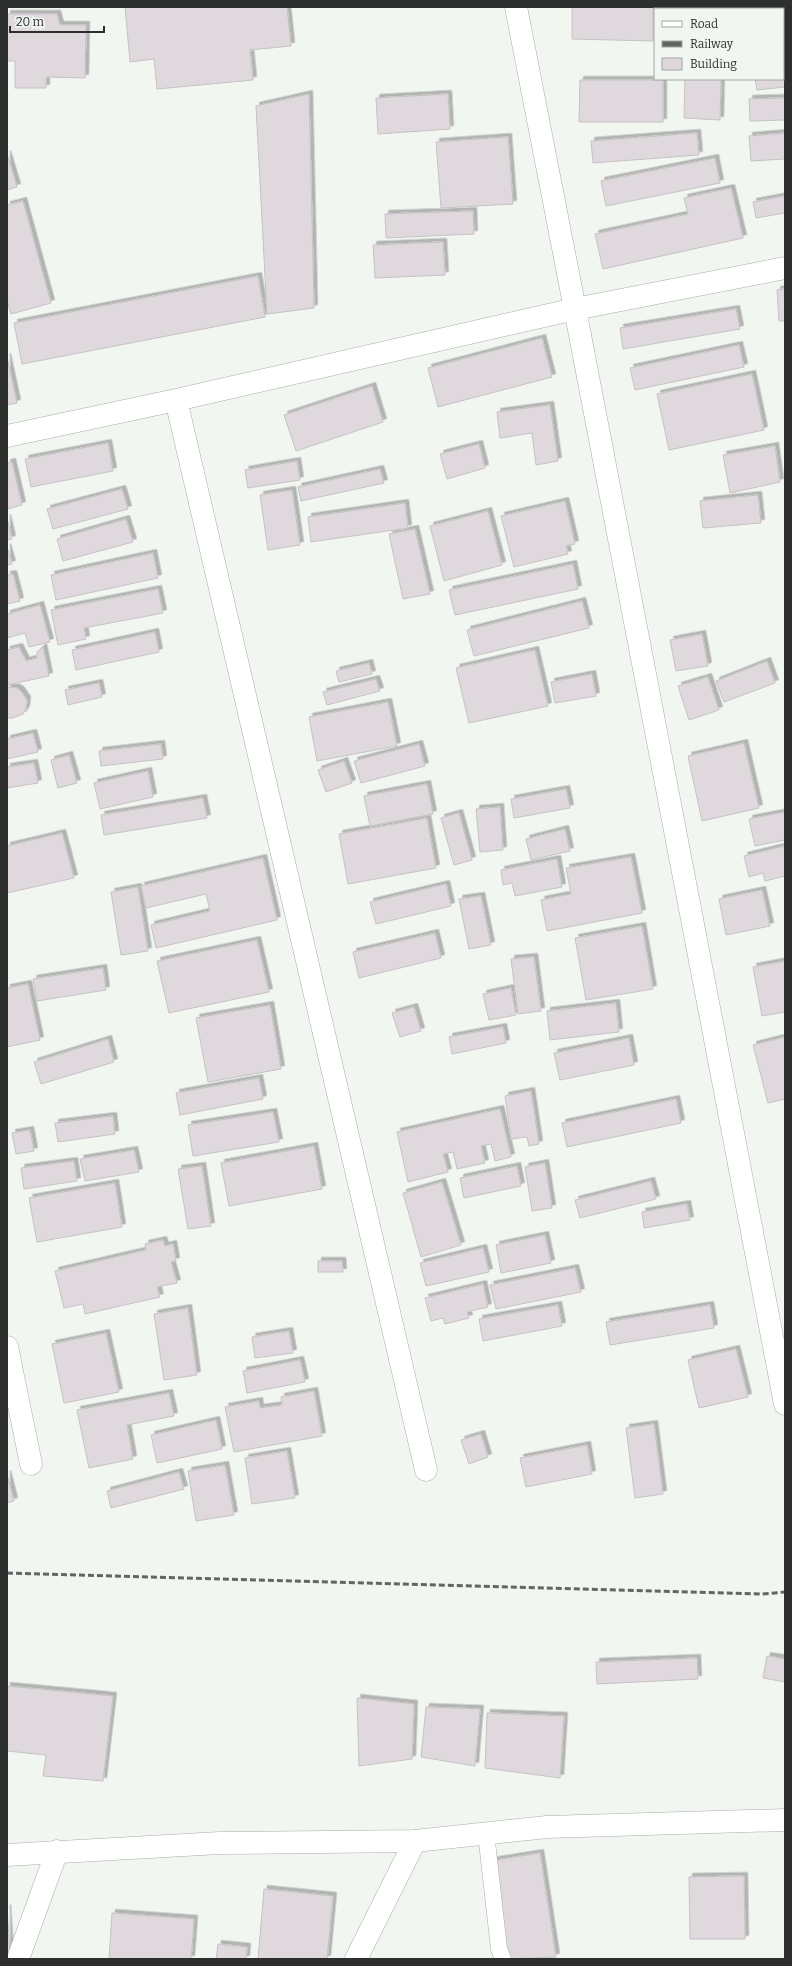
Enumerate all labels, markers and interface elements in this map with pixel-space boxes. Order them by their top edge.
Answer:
scale bar [10,8,104,34]
legend [654,8,784,80]
text: 20 m [16,15,45,29]
text: Road [690,17,718,31]
text: Railway [690,37,734,51]
text: Building [690,57,737,71]

